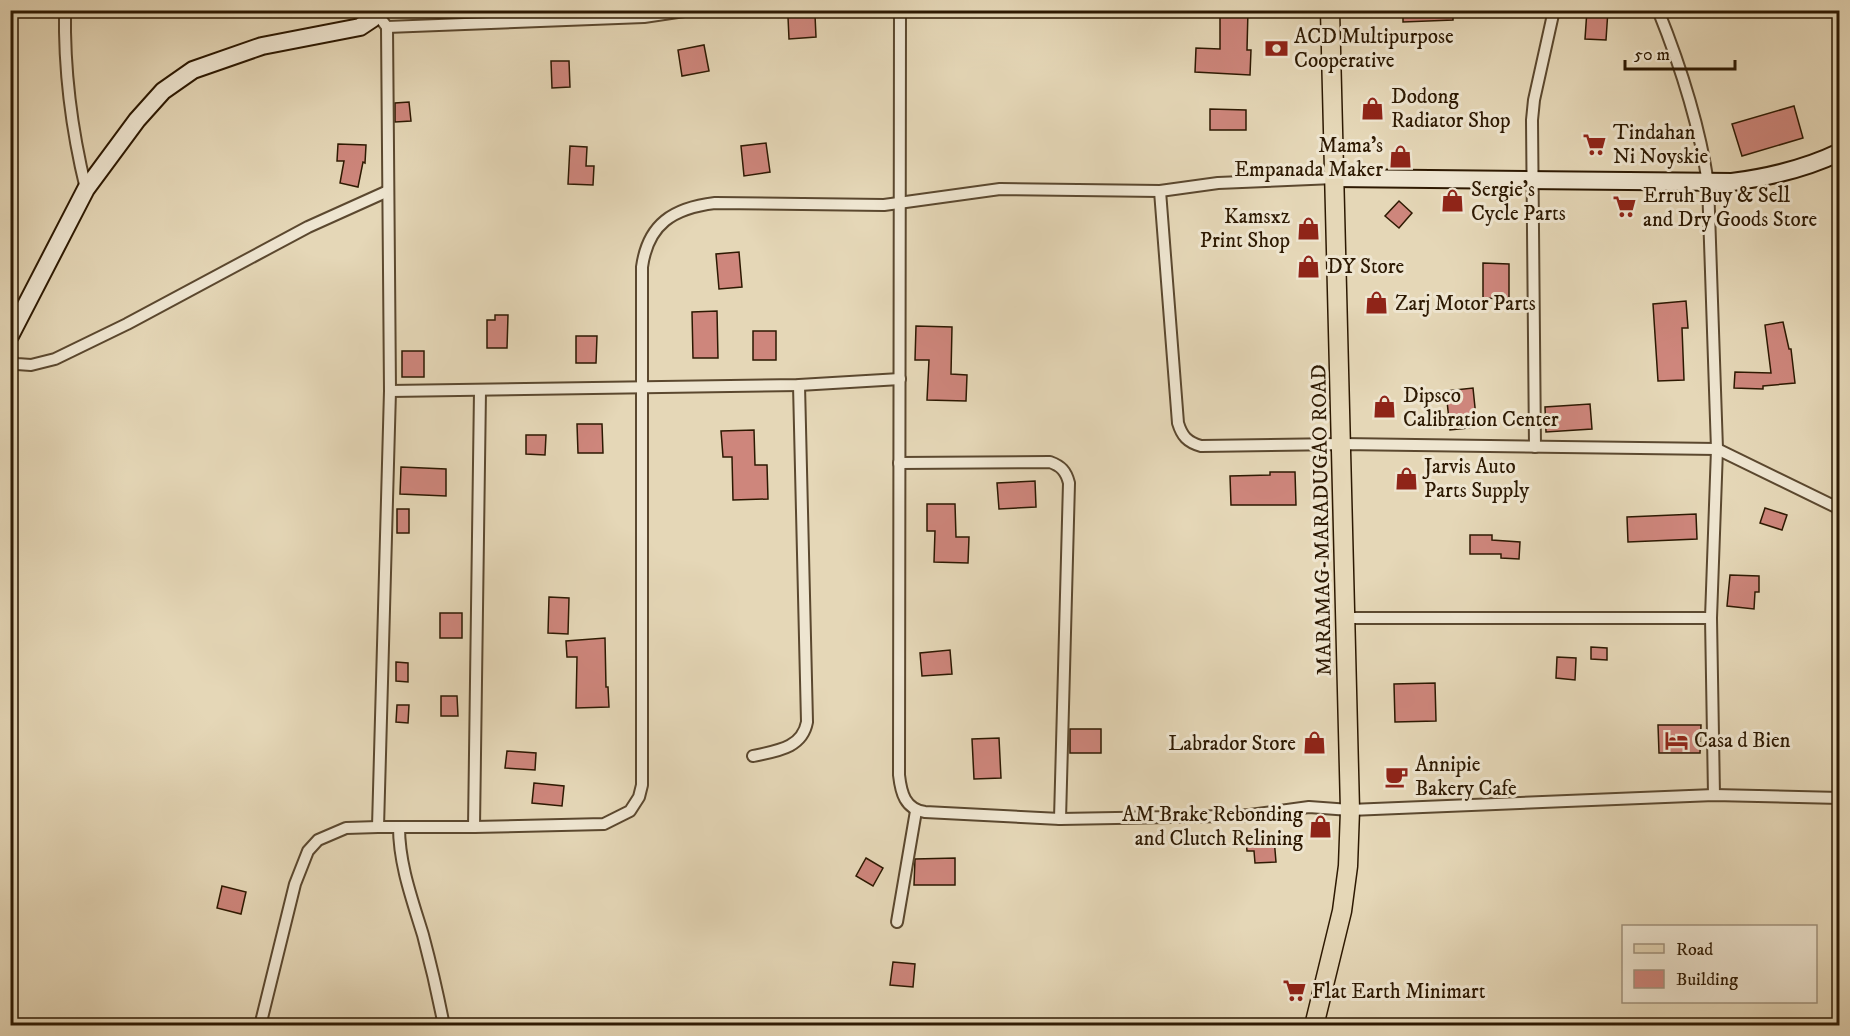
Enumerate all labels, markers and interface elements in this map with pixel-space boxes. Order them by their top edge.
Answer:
place label: ACD Multipurpose Cooperative [1294,24,1454,74]
scale bar [1625,33,1734,71]
bank icon: ACD Multipurpose Cooperative [1263,35,1289,61]
text: 50 m [1634,44,1670,66]
place label: Dodong Radiator Shop [1391,84,1511,134]
shop icon: Dodong Radiator Shop [1360,95,1386,121]
place label: Tindahan Ni Noyskie [1613,120,1708,170]
supermarket icon: Tindahan Ni Noyskie [1582,131,1608,157]
place label: Mama's Empanada Maker [1234,133,1383,183]
shop icon: Mama's Empanada Maker [1388,144,1414,170]
place label: Sergie's Cycle Parts [1471,177,1566,227]
place label: Erruh Buy & Sell and Dry Goods Store [1643,183,1818,233]
shop icon: Sergie's Cycle Parts [1440,188,1466,214]
supermarket icon: Erruh Buy & Sell and Dry Goods Store [1612,194,1638,220]
place label: Kamsxz Print Shop [1200,204,1290,254]
shop icon: Kamsxz Print Shop [1295,215,1321,241]
shop icon: DY Store [1296,253,1322,279]
place label: DY Store [1327,254,1405,280]
shop icon: Zarj Motor Parts [1364,290,1390,316]
place label: Zarj Motor Parts [1395,291,1536,317]
street label: MARAMAG-MARADUGAO ROAD [1306,364,1338,676]
place label: Dipsco Calibration Center [1403,383,1559,433]
shop icon: Dipsco Calibration Center [1372,394,1398,420]
place label: Jarvis Auto Parts Supply [1422,454,1530,504]
shop icon: Jarvis Auto Parts Supply [1393,465,1419,491]
hotel icon: Casa d Bien [1663,727,1689,753]
place label: Casa d Bien [1694,728,1791,754]
shop icon: Labrador Store [1301,730,1327,756]
place label: Labrador Store [1168,731,1296,757]
place label: Annipie Bakery Cafe [1415,752,1517,802]
cafe icon: Annipie Bakery Cafe [1384,763,1410,789]
place label: AM Brake Rebonding and Clutch Relining [1122,802,1304,852]
shop icon: AM Brake Rebonding and Clutch Relining [1308,813,1334,839]
legend [1622,925,1817,1003]
text: Road [1676,939,1713,961]
text: Building [1676,969,1738,991]
supermarket icon: Flat Earth Minimart [1281,978,1307,1004]
place label: Flat Earth Minimart [1312,979,1486,1005]

